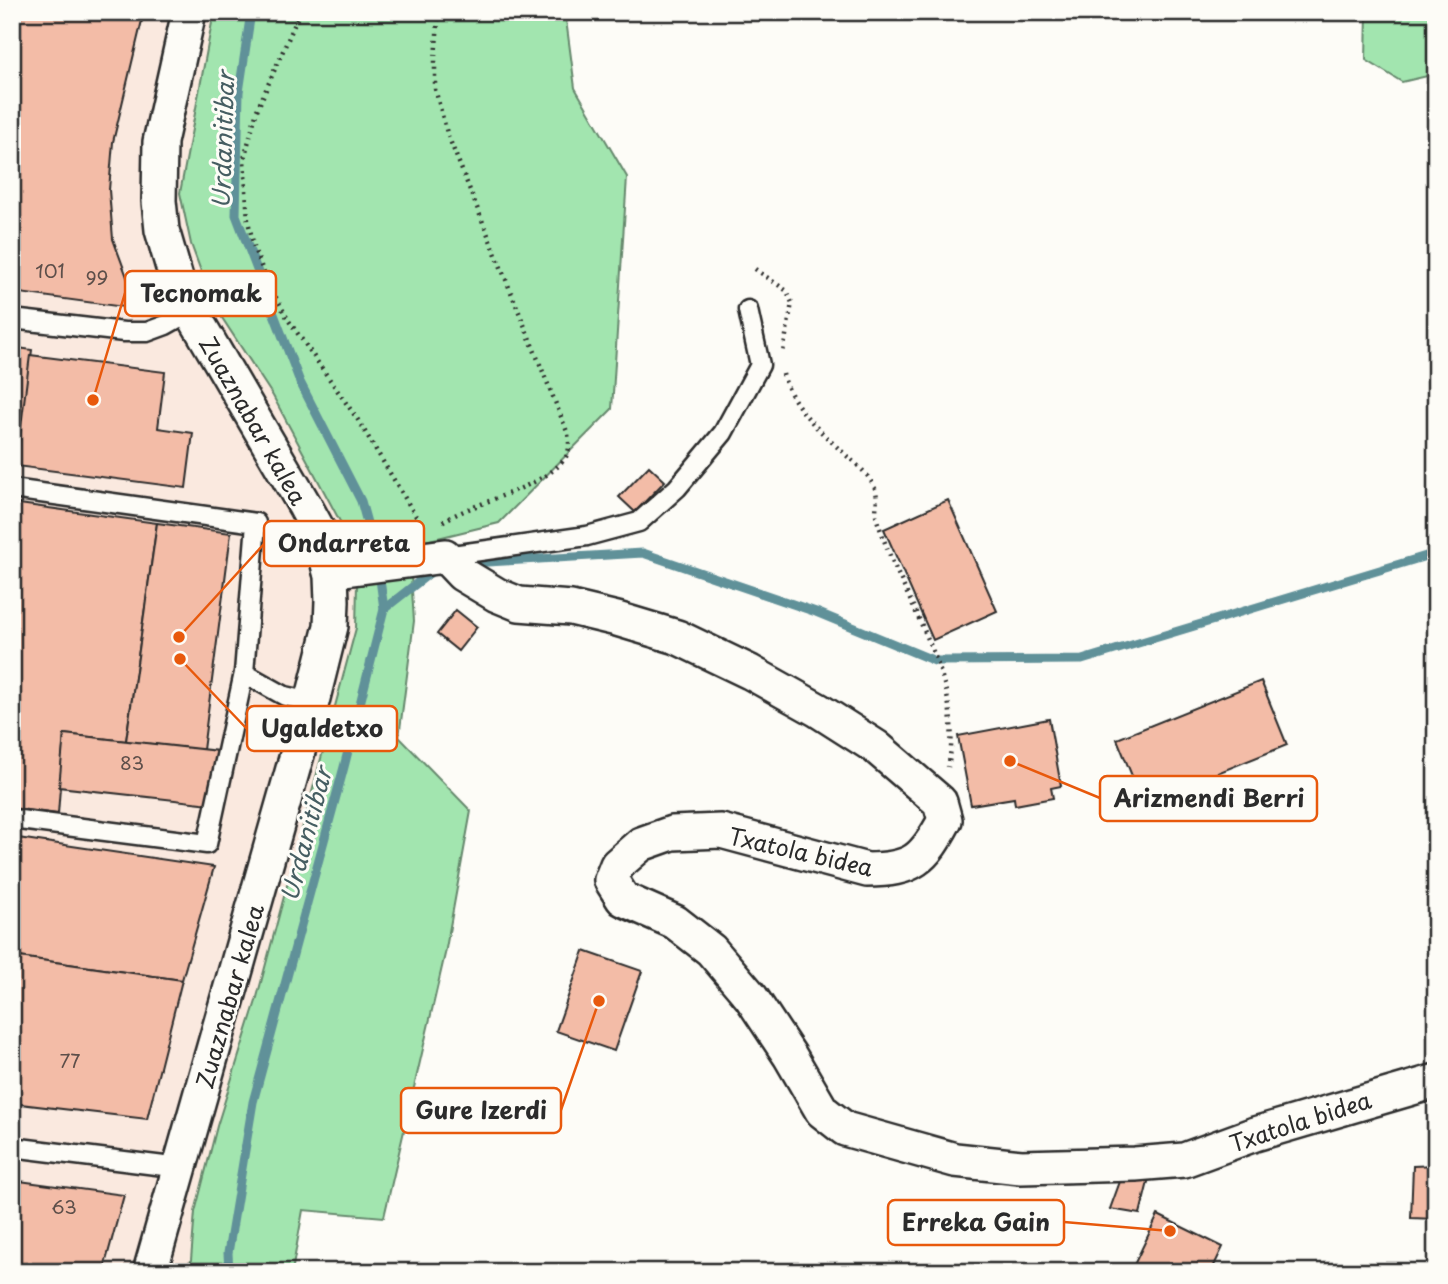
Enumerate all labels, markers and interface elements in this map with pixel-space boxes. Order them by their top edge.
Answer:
water label: Urdanitibar [202,68,242,209]
house number: 101 [35,256,65,284]
house number: 99 [85,263,109,291]
callout: Tecnomak [125,271,276,316]
text: Tecnomak [140,274,262,310]
street label: Zuaznabar kalea [191,329,317,511]
callout: Ondarreta [264,521,424,566]
text: Ondarreta [278,524,411,560]
callout: Ugaldetxo [247,706,397,751]
text: Ugaldetxo [261,709,383,745]
house number: 83 [120,748,144,776]
water label: Urdanitibar [270,760,341,905]
callout: Arizmendi Berri [1100,776,1317,821]
text: Arizmendi Berri [1113,779,1304,815]
street label: Txatola bidea [725,817,877,885]
street label: Zuaznabar kalea [186,900,272,1092]
house number: 77 [60,1046,80,1074]
street label: Txatola bidea [1225,1081,1376,1160]
callout: Gure Izerdi [401,1088,561,1133]
text: Gure Izerdi [415,1091,547,1127]
house number: 63 [51,1192,77,1220]
callout: Erreka Gain [888,1200,1064,1245]
text: Erreka Gain [902,1203,1050,1239]

